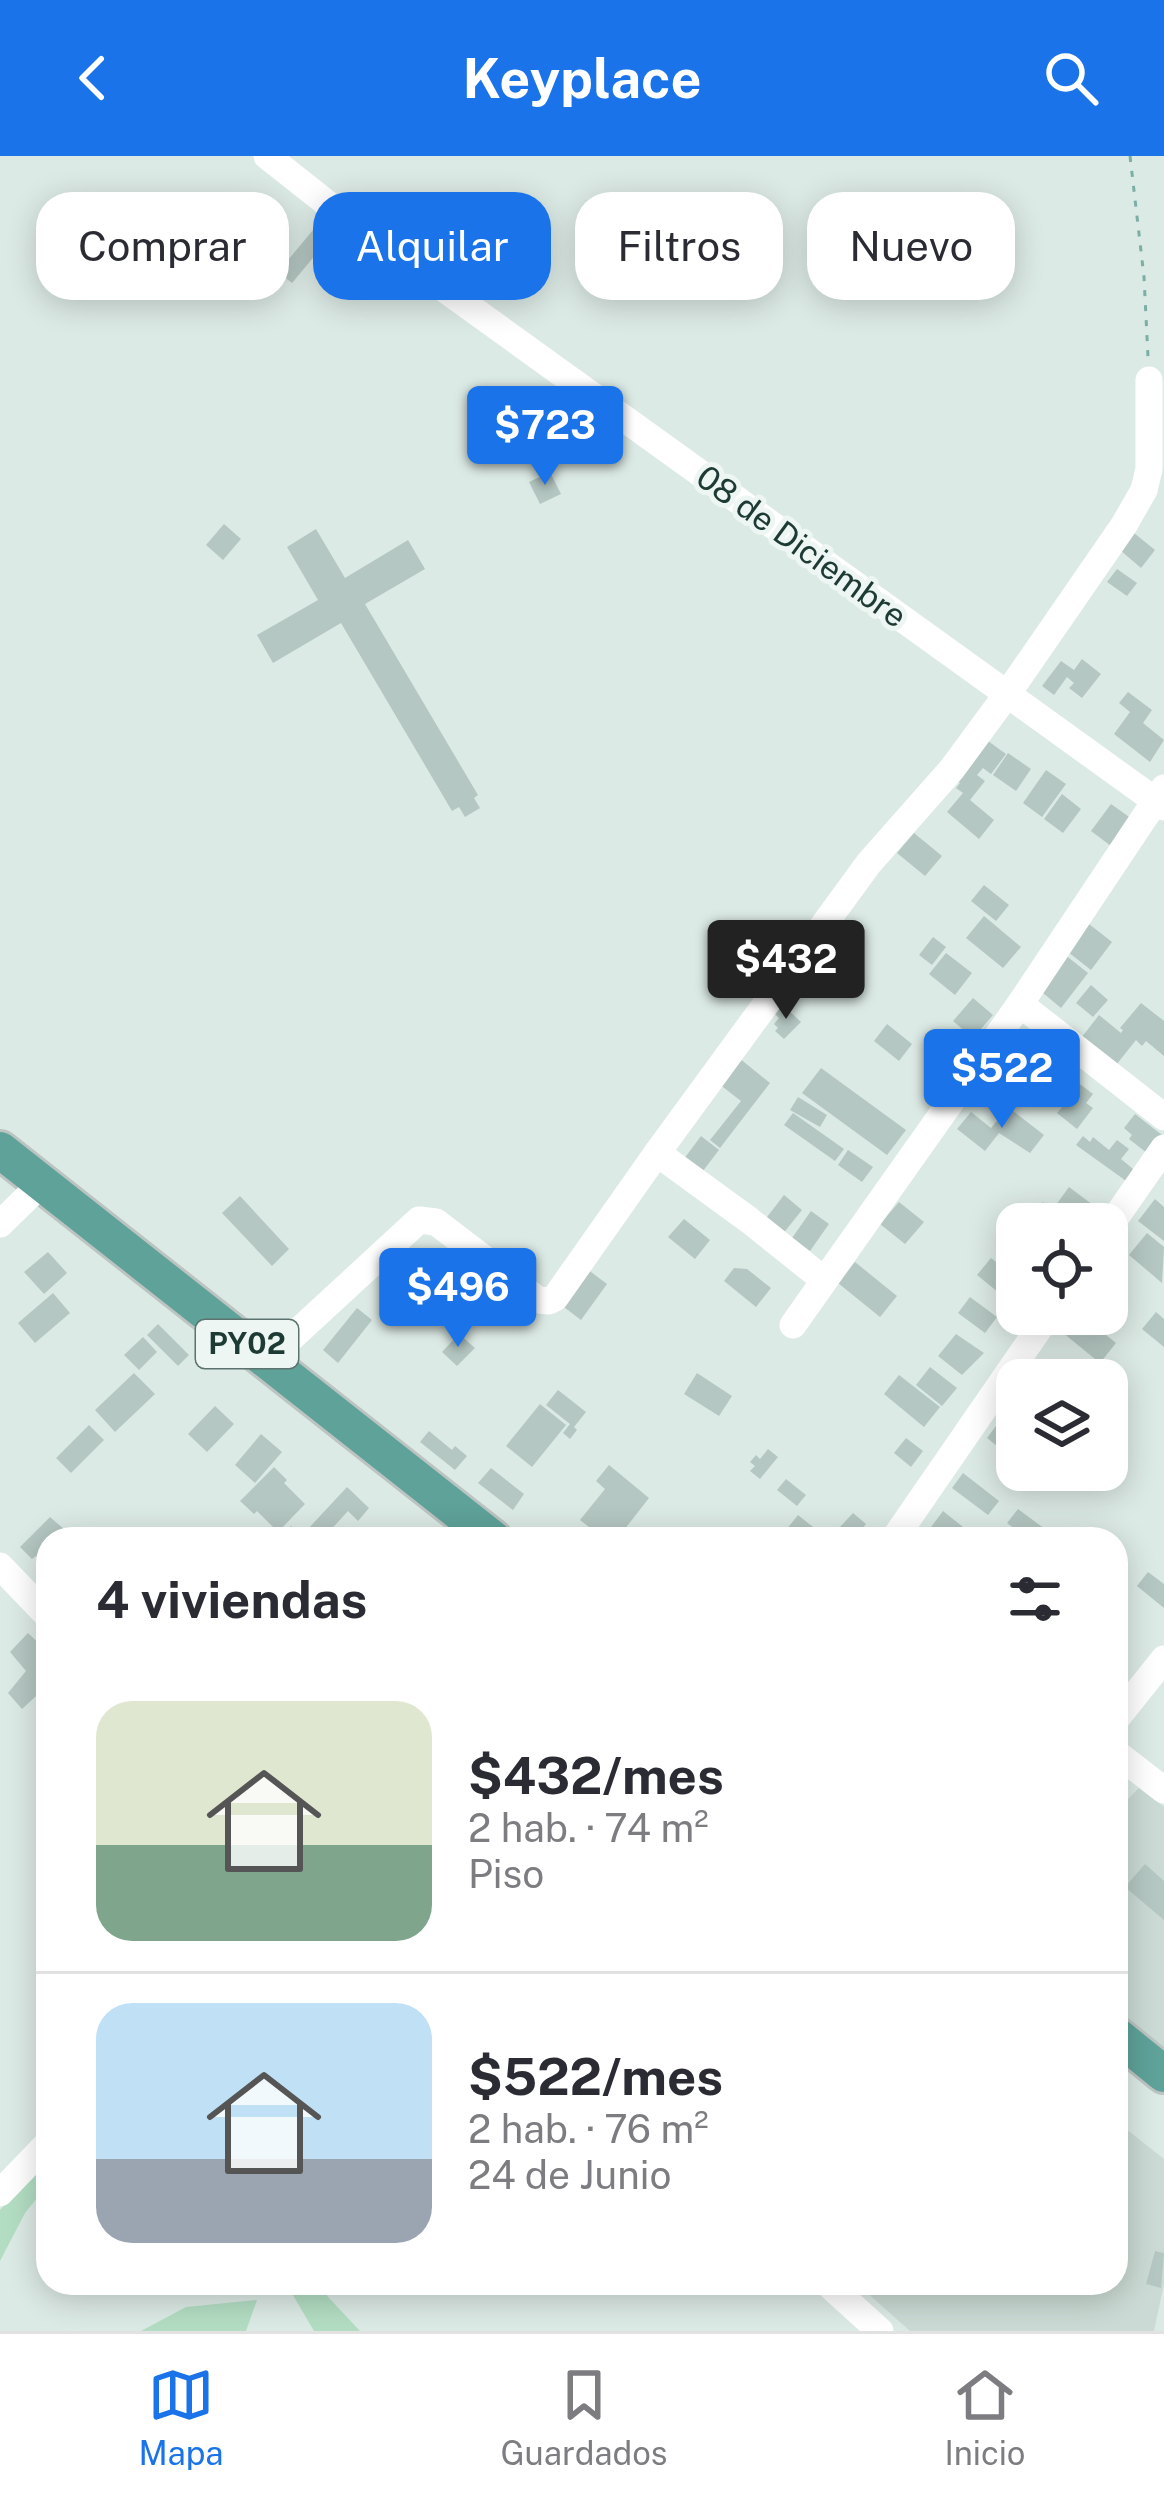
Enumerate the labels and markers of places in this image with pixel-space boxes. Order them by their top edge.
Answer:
pin: $723 [474,386,616,488]
pin: $432 [715,920,857,1022]
pin: $522 [931,1029,1073,1131]
pin: $496 [387,1248,529,1350]

